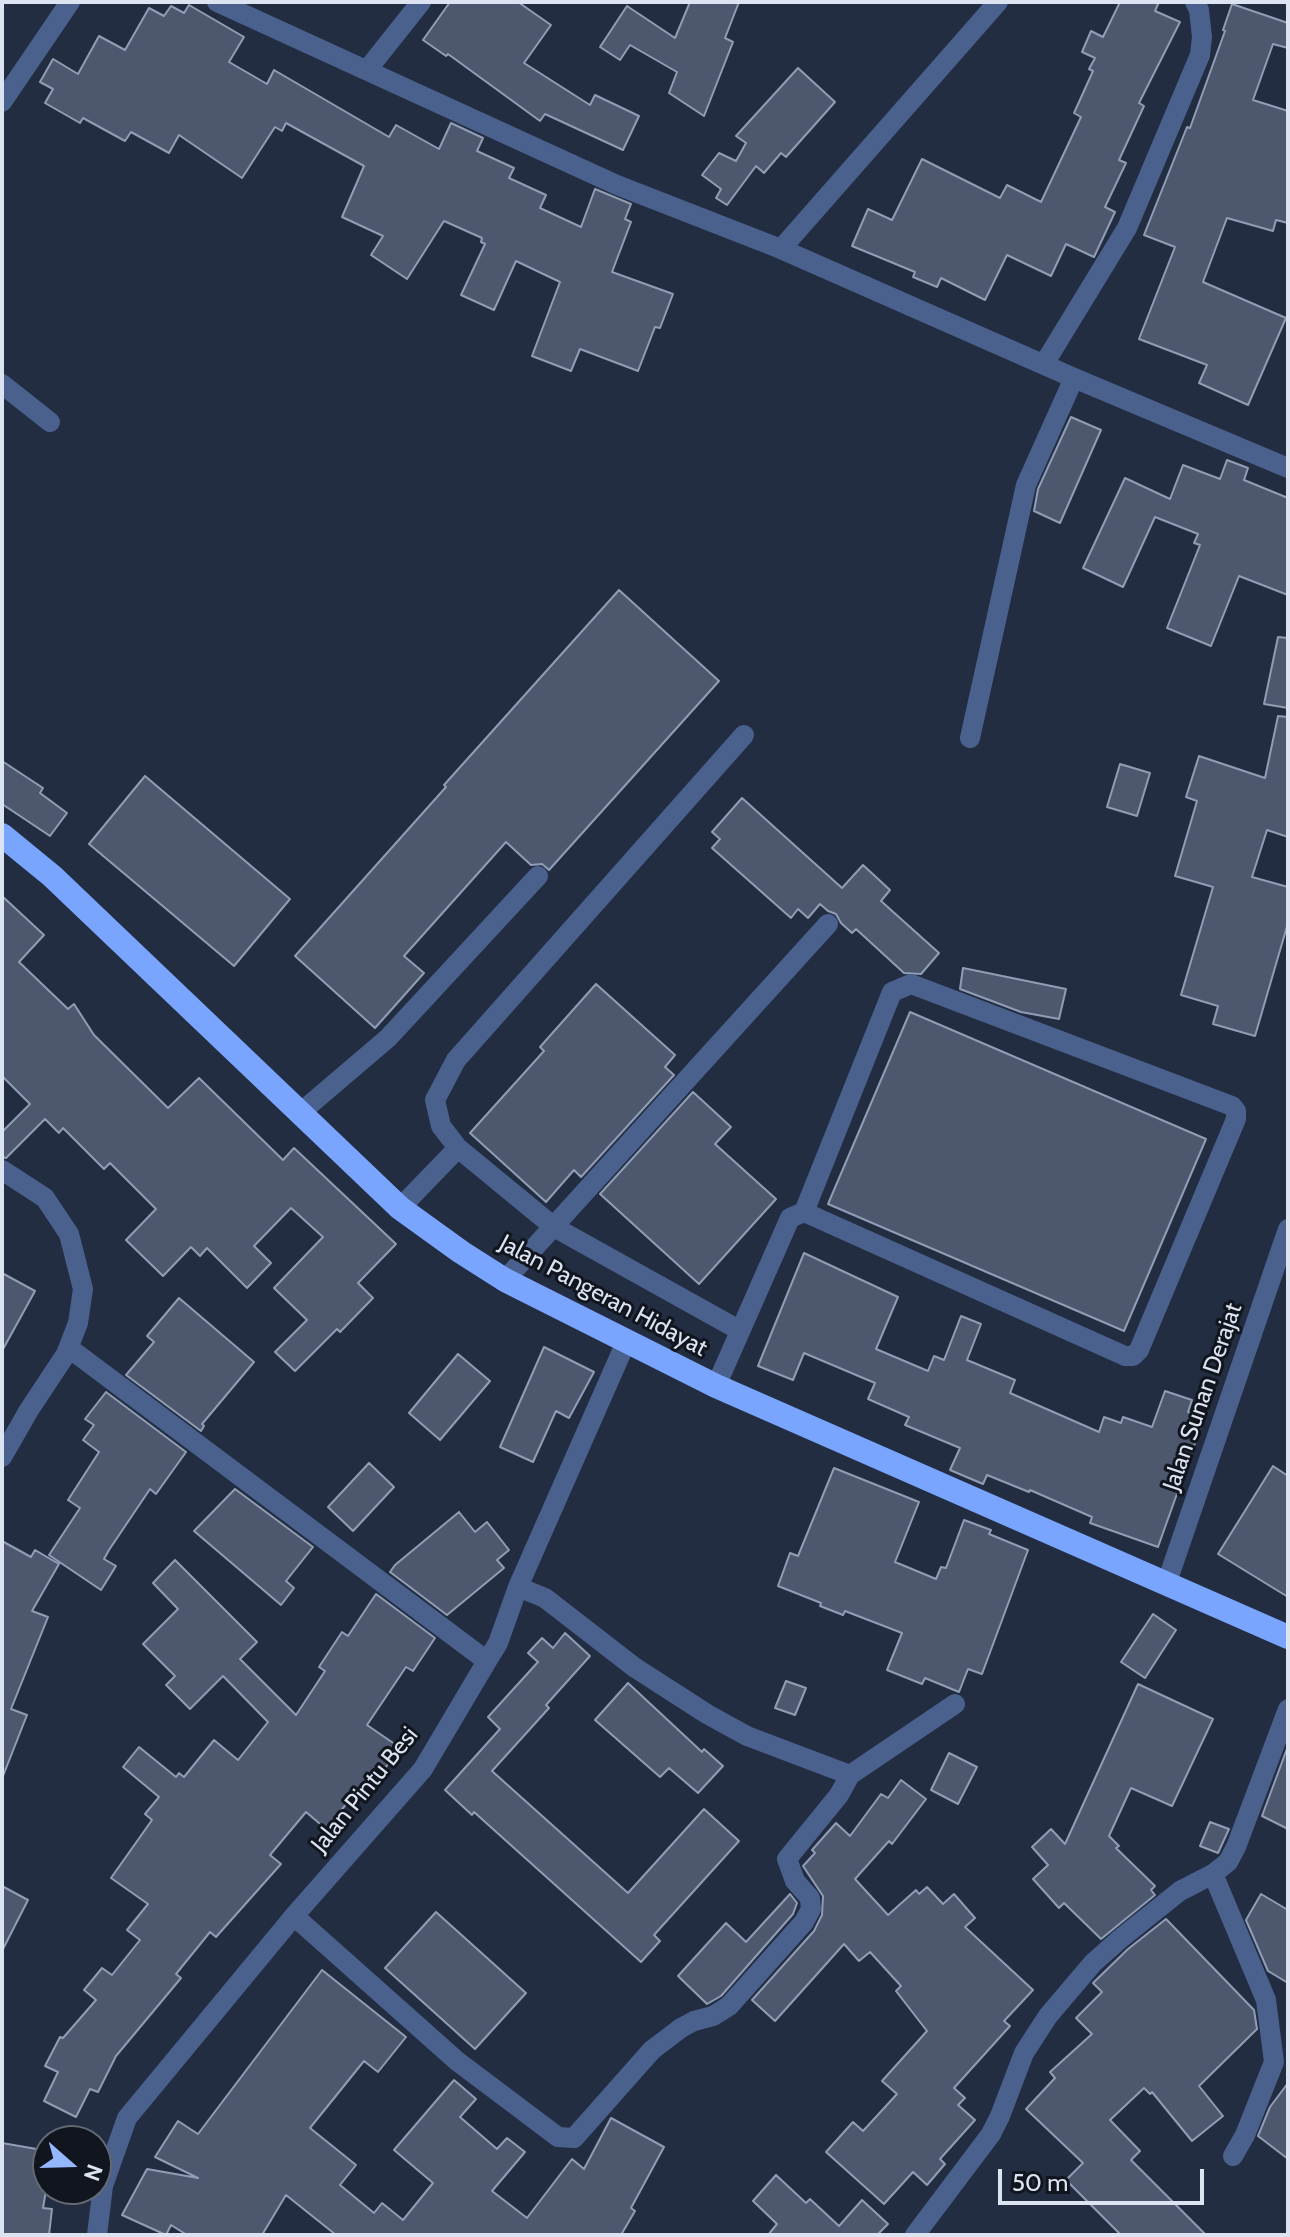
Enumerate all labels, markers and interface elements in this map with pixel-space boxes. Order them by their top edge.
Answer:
street label: Jalan Pangeran Hidayat [494,1229,712,1363]
street label: Jalan Sunan Derajat [1157,1299,1249,1495]
street label: Jalan Pintu Besi [306,1721,424,1859]
north arrow [32,2125,112,2205]
scale bar [1002,2153,1208,2203]
text: N [78,2161,108,2185]
text: 50 m [1012,2168,1068,2197]

